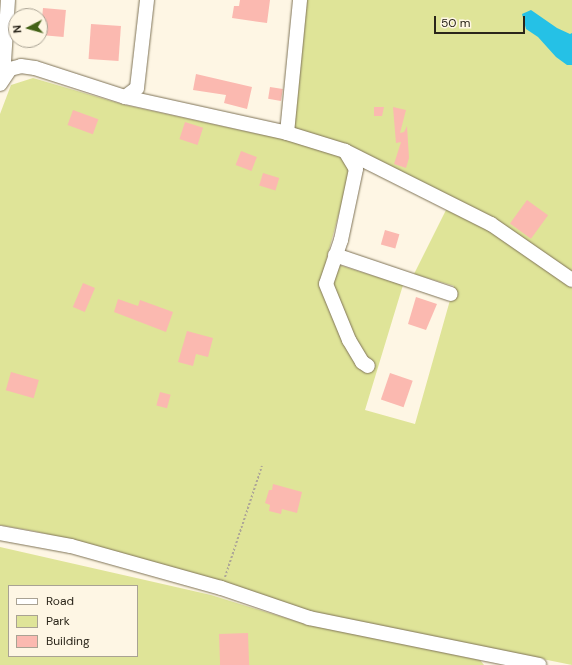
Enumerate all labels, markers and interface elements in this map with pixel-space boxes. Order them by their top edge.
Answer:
north arrow [8,8,48,48]
scale bar [436,8,527,34]
text: 50 m [441,15,470,31]
text: N [10,24,24,34]
legend [8,585,138,657]
text: Road [46,593,74,609]
text: Park [46,613,70,629]
text: Building [46,633,90,649]

